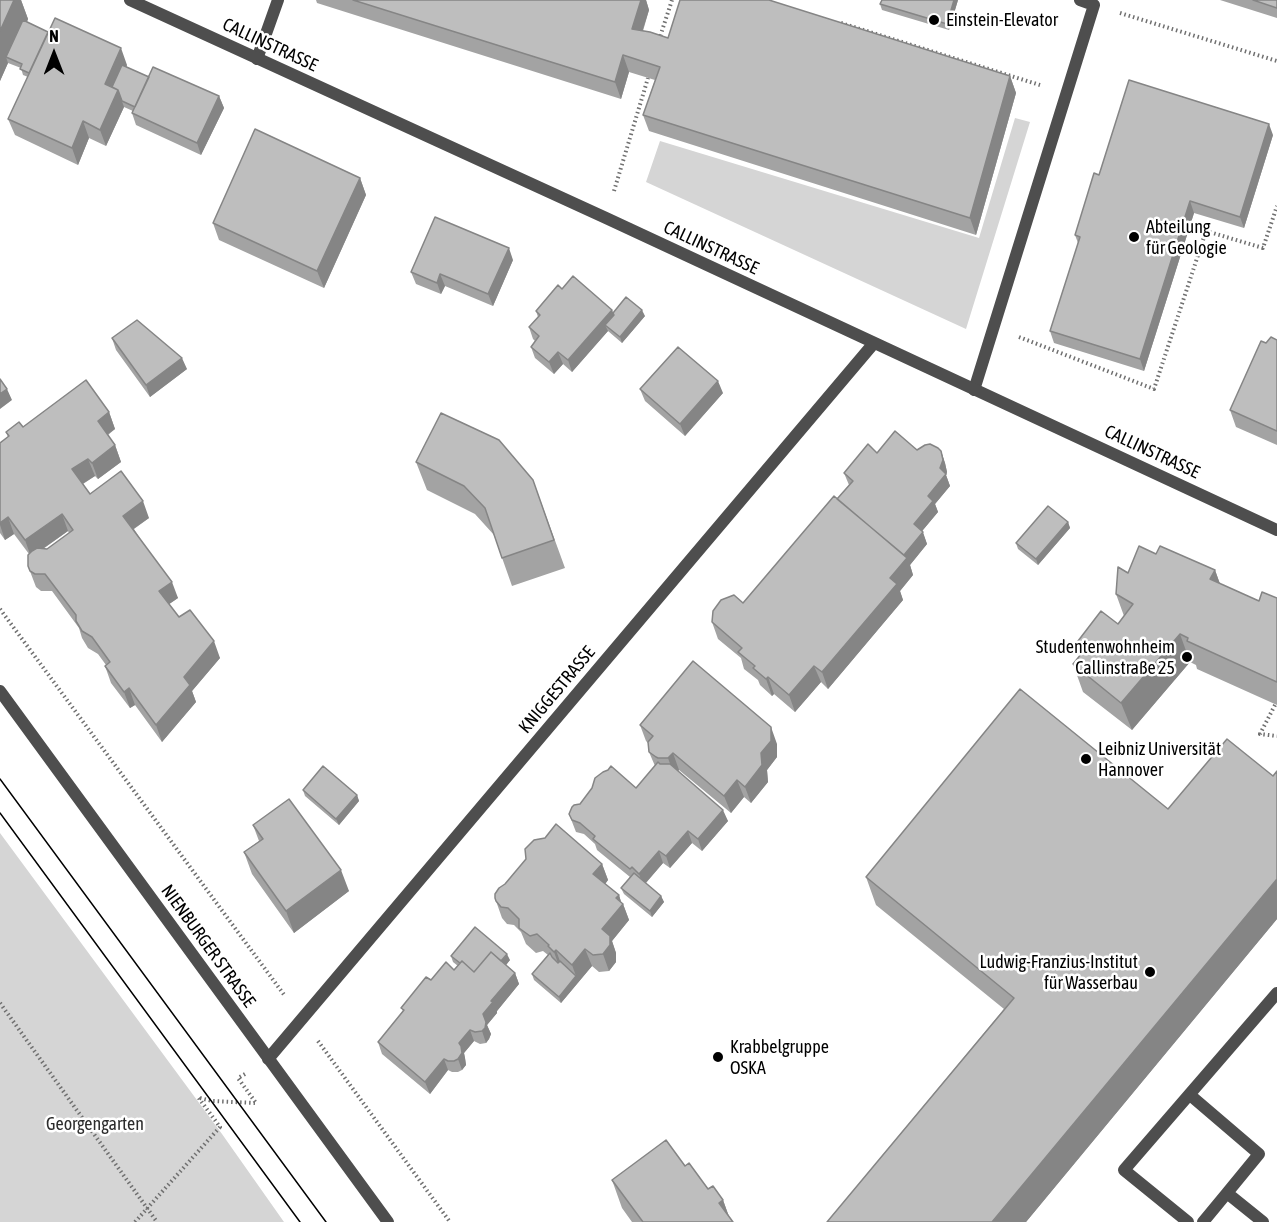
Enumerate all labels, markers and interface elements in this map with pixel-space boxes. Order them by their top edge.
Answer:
place label: Einstein-Elevator [946,9,1058,31]
marker: Einstein-Elevator [927,13,941,27]
street label: CALLINSTRASSE [219,14,321,76]
north arrow [24,24,84,84]
text: N [49,27,59,45]
place label: Abteilung für Geologie [1146,216,1227,258]
street label: CALLINSTRASSE [660,217,762,279]
marker: Abteilung für Geologie [1127,230,1141,244]
street label: CALLINSTRASSE [1101,421,1203,483]
place label: Studentenwohnheim Callinstraße 25 [1036,636,1175,678]
street label: KNIGGESTRASSE [514,642,600,738]
marker: Studentenwohnheim Callinstraße 25 [1180,650,1194,664]
place label: Leibniz Universität Hannover [1098,738,1221,780]
marker: Leibniz Universität Hannover [1079,752,1093,766]
street label: NIENBURGER STRASSE [156,881,260,1011]
place label: Ludwig-Franzius-Institut für Wasserbau [980,951,1138,994]
marker: Ludwig-Franzius-Institut für Wasserbau [1143,965,1157,979]
place label: Krabbelgruppe OSKA [730,1036,829,1078]
marker: Krabbelgruppe OSKA [711,1050,725,1064]
park label: Georgengarten [46,1113,144,1135]

